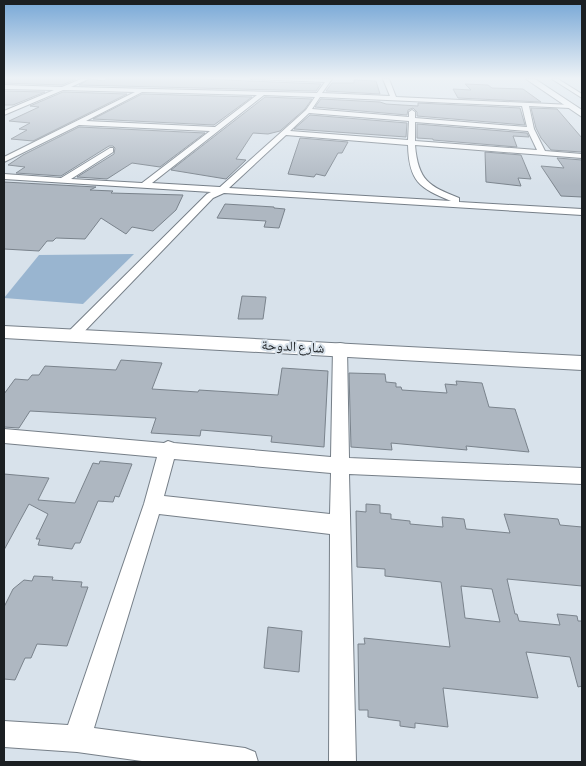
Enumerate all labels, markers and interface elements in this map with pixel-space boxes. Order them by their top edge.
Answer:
street label: شارع الدوحة [261,336,325,358]

